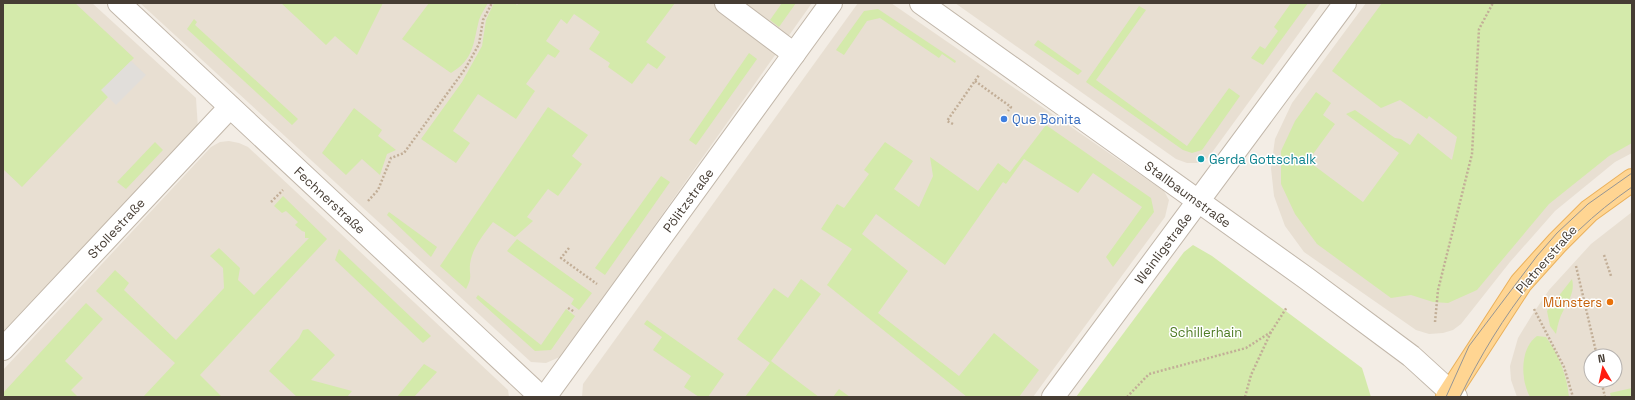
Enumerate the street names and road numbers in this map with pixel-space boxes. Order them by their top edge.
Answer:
street label: Stallbaumstraße [1141,157,1234,232]
street label: Fechnerstraße [290,163,369,238]
street label: Pölitzstraße [659,165,717,236]
street label: Stollestraße [84,195,149,262]
street label: Weinligstraße [1131,209,1196,288]
street label: Platnerstraße [1512,222,1581,297]

